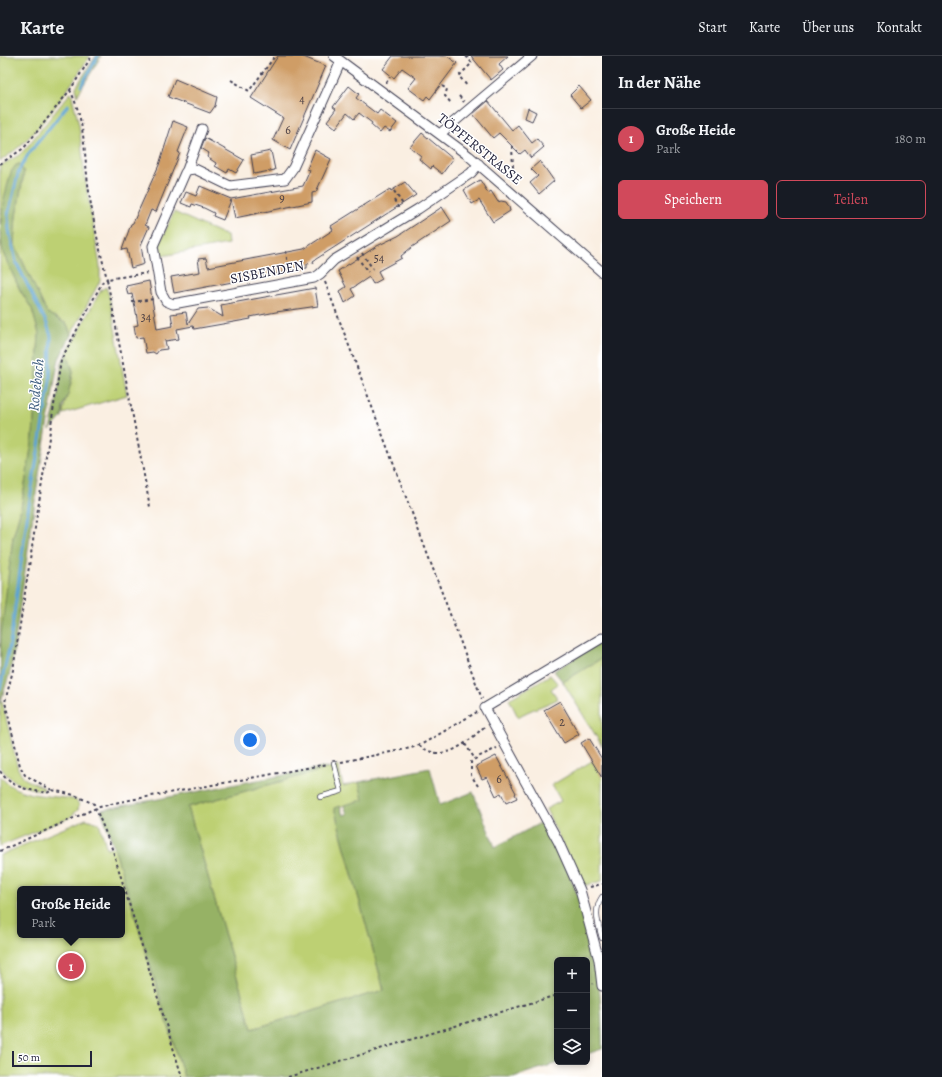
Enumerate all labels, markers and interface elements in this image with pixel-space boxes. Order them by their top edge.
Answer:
text: Karte [20,15,64,41]
text: Start [698,18,727,37]
text: Karte [749,18,780,37]
text: Über uns [802,18,854,37]
text: Kontakt [876,18,922,37]
text: In der Nähe [618,71,701,94]
house number: 4 [299,91,305,107]
street label: TÖPFERSTRASSE [434,109,526,189]
text: Große Heide [656,120,736,140]
house number: 6 [285,122,291,138]
text: 1 [629,130,633,147]
text: 180 m [895,130,926,147]
text: Park [656,140,680,157]
button: Speichern [618,180,768,219]
button: Teilen [776,180,926,219]
house number: 9 [279,190,285,206]
house number: 54 [374,250,385,266]
street label: SISBENDEN [228,256,306,288]
house number: 34 [141,309,152,325]
water label: Rodebach [23,358,49,412]
house number: 2 [559,714,565,730]
your location [240,730,260,750]
house number: 6 [496,771,502,787]
popup [17,886,125,938]
text: Große Heide [31,894,111,914]
text: Park [31,914,56,931]
pin: 1 [58,951,84,981]
map controls [554,957,590,1065]
button: + [554,957,590,993]
button: − [554,993,590,1029]
button: layers [554,1029,590,1065]
scale bar [12,1049,92,1068]
text: 50 m [18,1050,40,1065]

